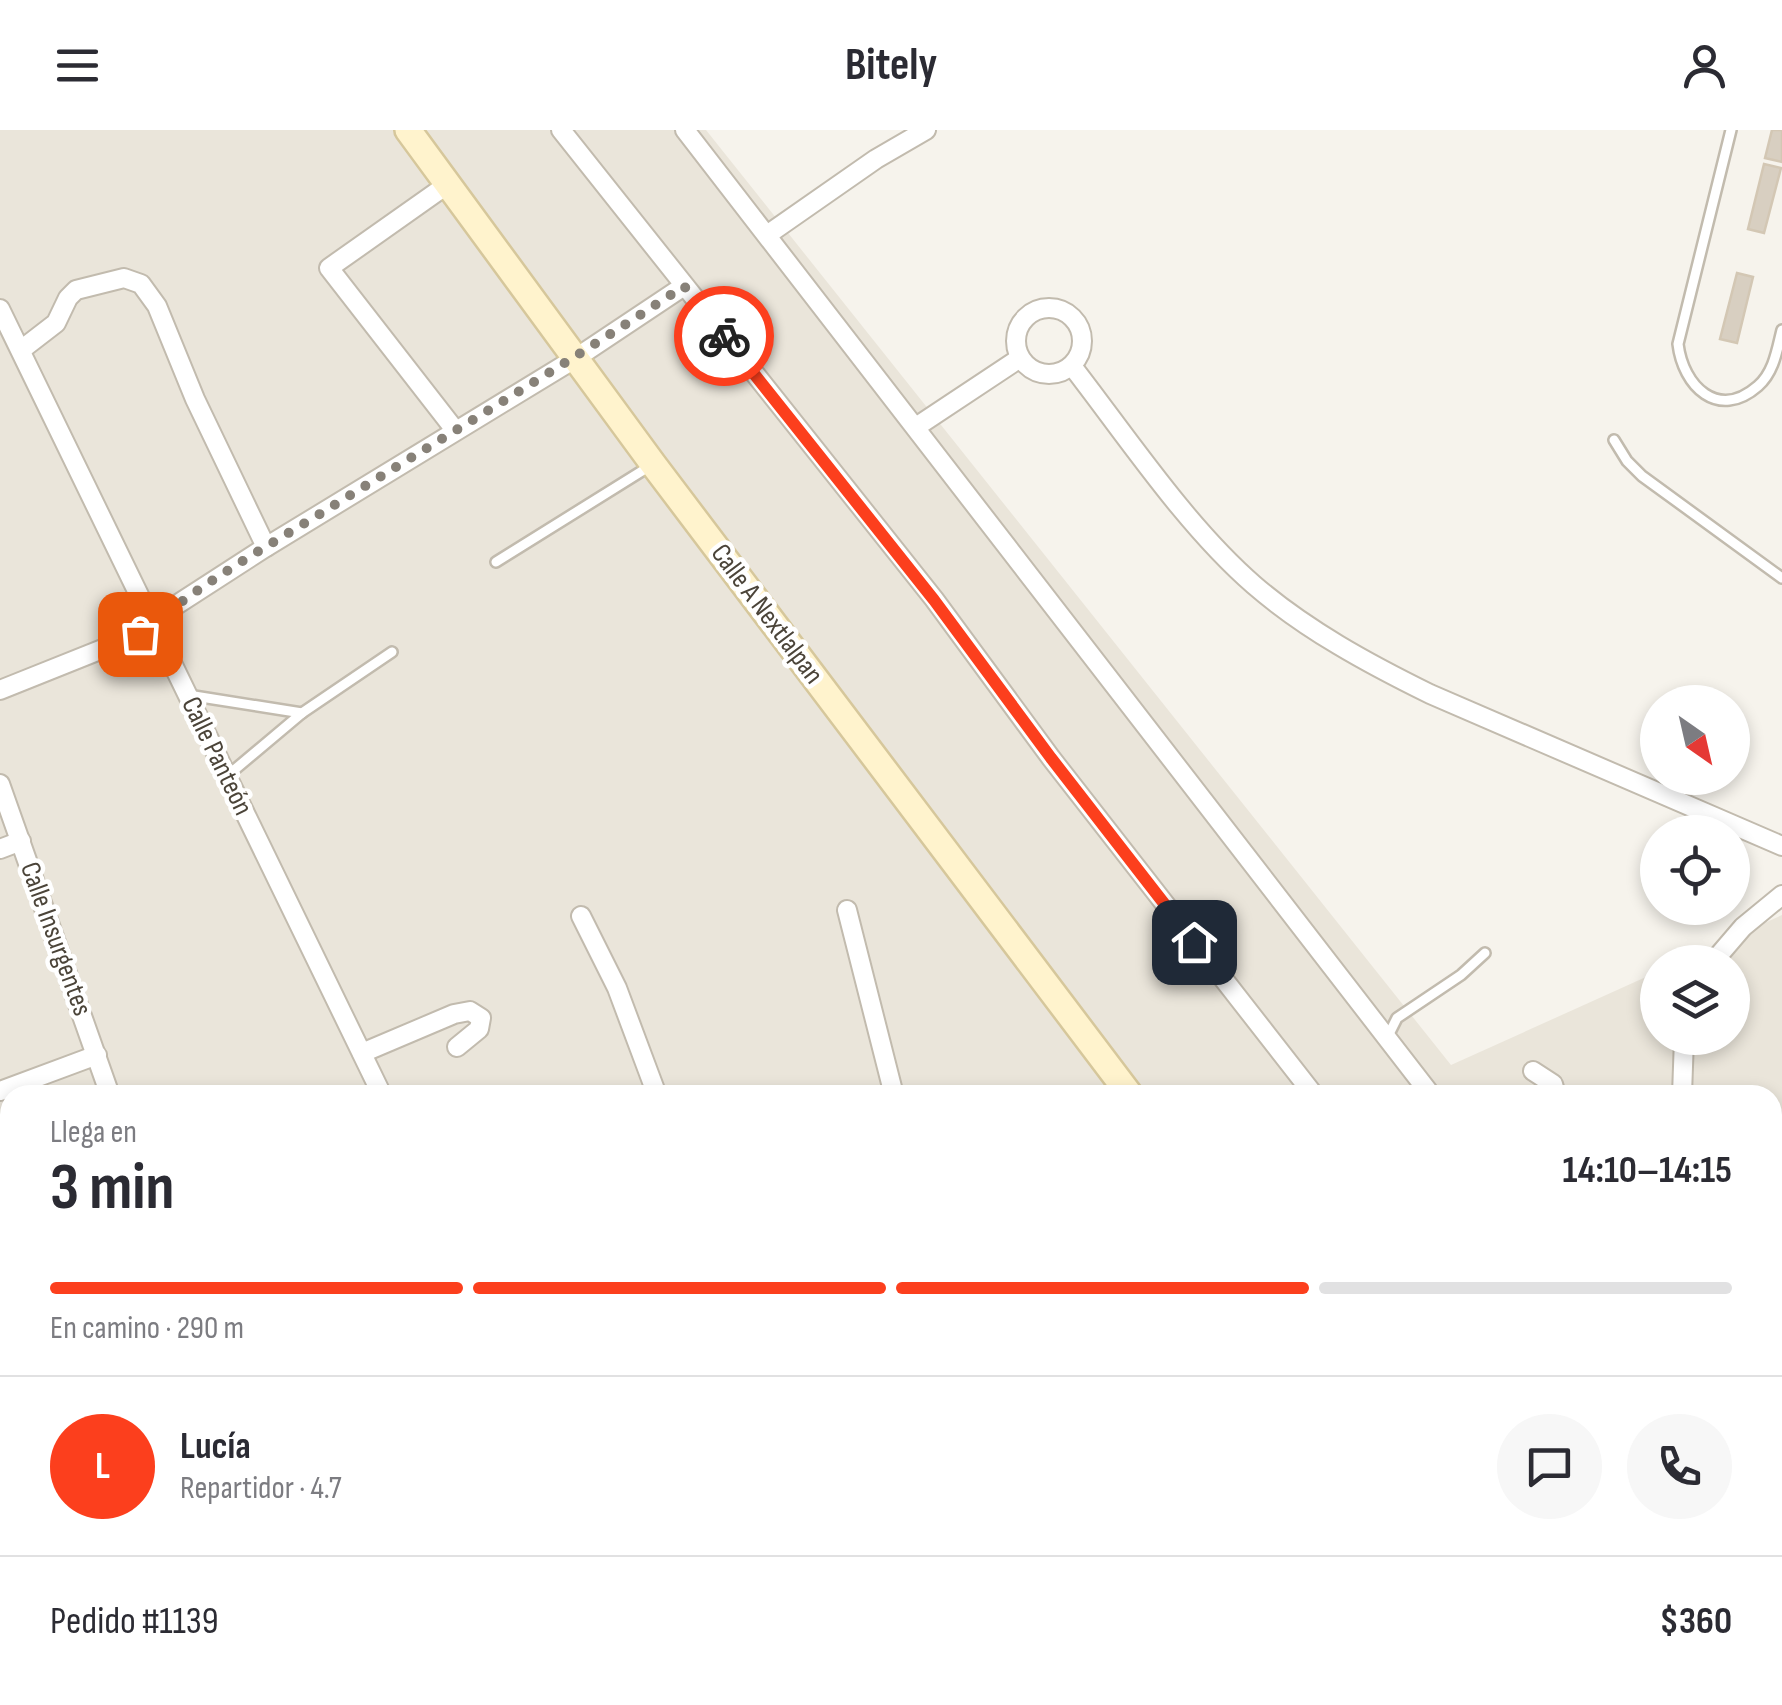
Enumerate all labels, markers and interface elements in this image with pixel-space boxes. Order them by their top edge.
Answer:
icon: menu [50,38,105,93]
text: Bitely [845,38,937,93]
icon: person [1677,38,1732,93]
courier [674,286,774,386]
icon: bike [697,309,752,364]
street label: Calle A Nextlalpan [704,538,830,690]
pin [98,592,183,677]
icon: bag [113,607,168,662]
north arrow [1640,685,1750,795]
map controls [1640,685,1750,1055]
street label: Calle Panteón [174,691,260,821]
button: locate [1640,815,1750,925]
street label: Calle Insurgentes [13,858,99,1020]
pin [1152,900,1237,985]
icon: home [1167,915,1222,970]
button: layers [1640,945,1750,1055]
text: Llega en [50,1113,137,1152]
text: 14:10–14:15 [1563,1148,1732,1193]
text: 3 min [50,1150,174,1228]
text: En camino · 290 m [50,1309,244,1348]
button: chat [1497,1414,1602,1519]
button: phone [1627,1414,1732,1519]
text: Lucía [180,1424,251,1469]
text: L [95,1444,110,1489]
text: Repartidor · 4.7 [180,1469,342,1508]
text: Pedido #1139 [50,1599,219,1644]
text: $360 [1660,1599,1732,1644]

